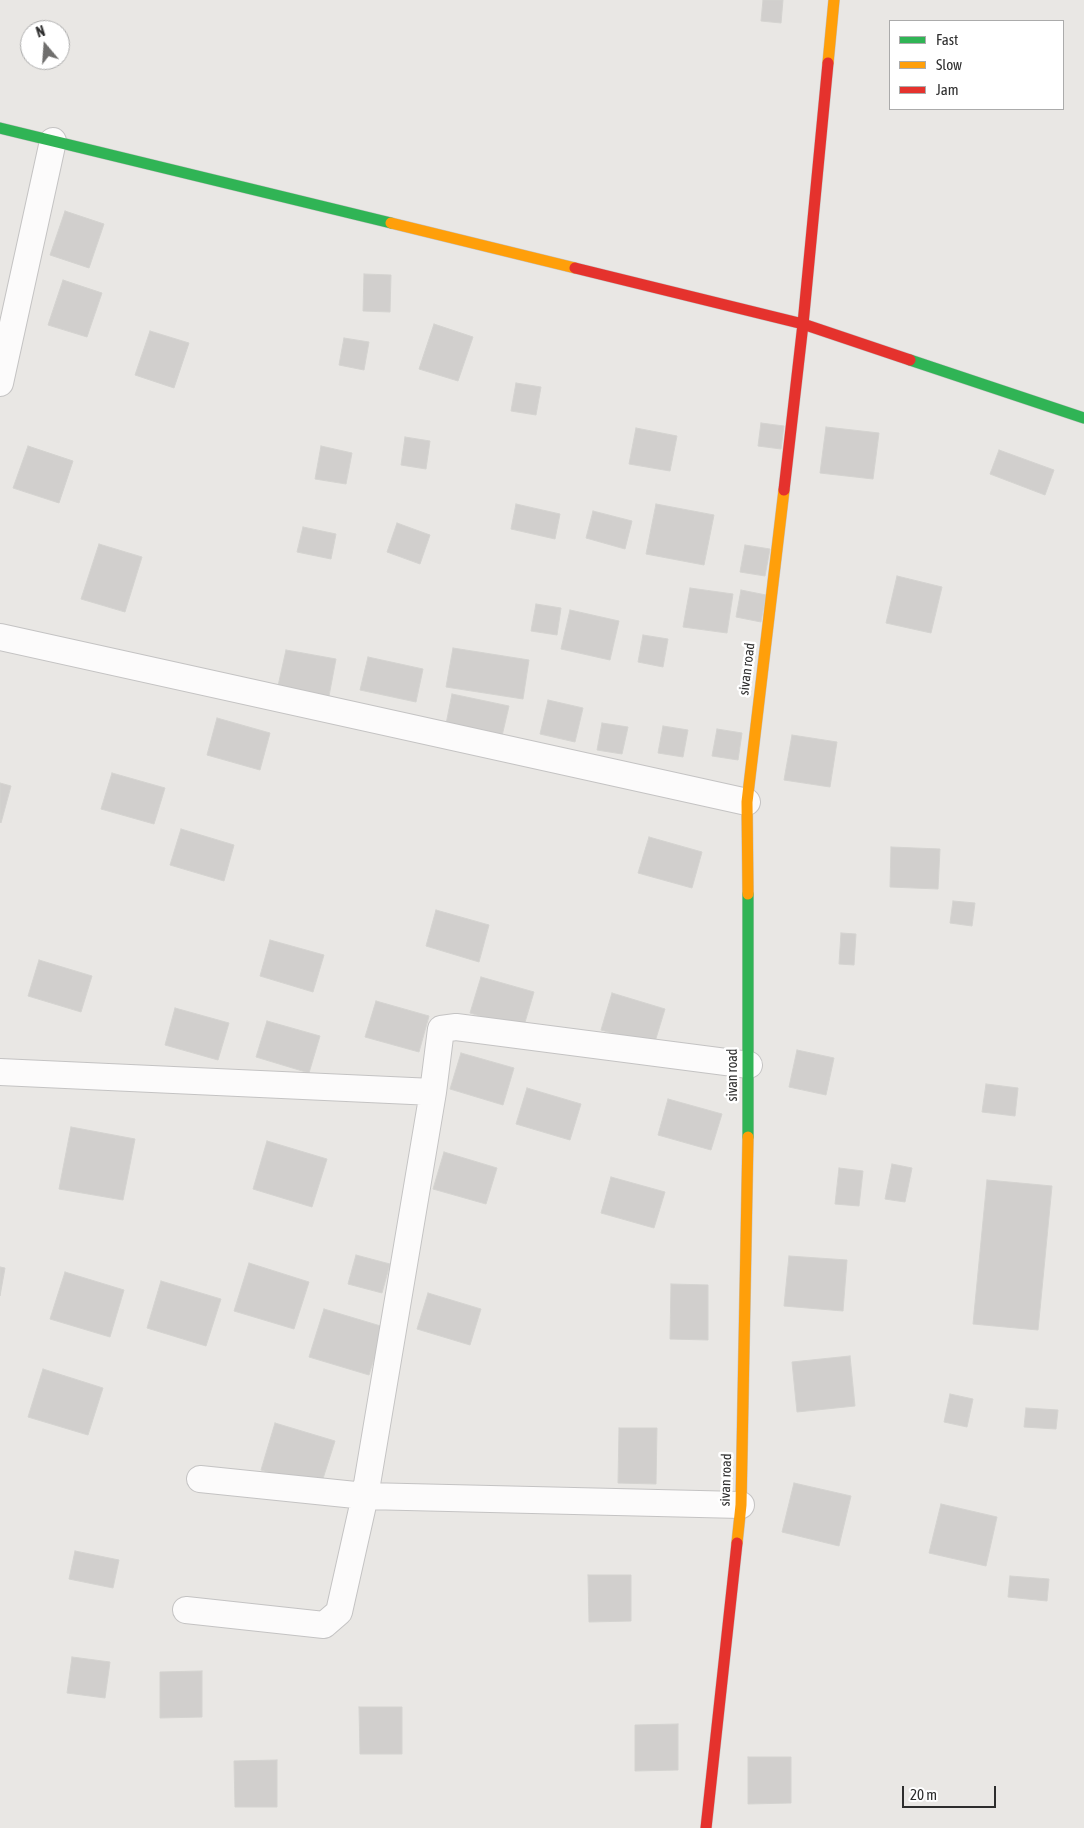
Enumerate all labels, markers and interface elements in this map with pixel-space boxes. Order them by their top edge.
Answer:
north arrow [20,20,70,70]
legend [889,20,1064,110]
text: N [34,23,47,41]
text: Fast [936,31,958,48]
text: Slow [936,56,962,73]
text: Jam [936,81,959,98]
street label: sivan road [735,642,759,696]
street label: sivan road [725,1049,741,1101]
street label: sivan road [717,1453,735,1507]
scale bar [904,1776,998,1808]
text: 20 m [910,1786,937,1803]

